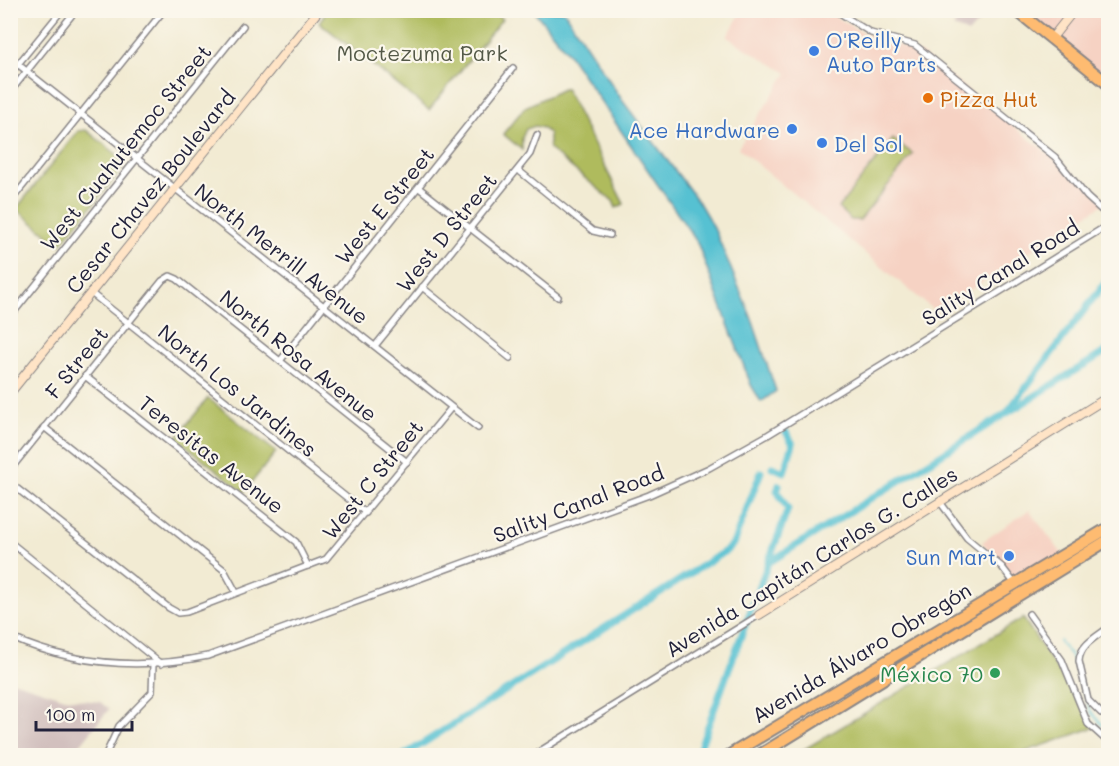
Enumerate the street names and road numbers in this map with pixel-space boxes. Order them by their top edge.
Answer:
street label: West Cuahutemoc Street [33,38,217,256]
street label: Cesar Chavez Boulevard [59,84,241,298]
street label: West E Street [328,141,440,269]
street label: West D Street [390,167,502,297]
street label: North Merrill Avenue [190,177,374,329]
street label: Sality Canal Road [916,213,1084,331]
street label: North Rosa Avenue [215,283,383,427]
street label: North Los Jardines [153,318,323,462]
street label: F Street [39,320,113,404]
street label: Teresitas Avenue [134,389,290,519]
street label: West C Street [316,414,428,544]
street label: Sality Canal Road [489,458,667,548]
street label: Avenida Capitán Carlos G. Calles [660,460,962,662]
street label: Avenida Álvaro Obregón [746,576,976,728]

